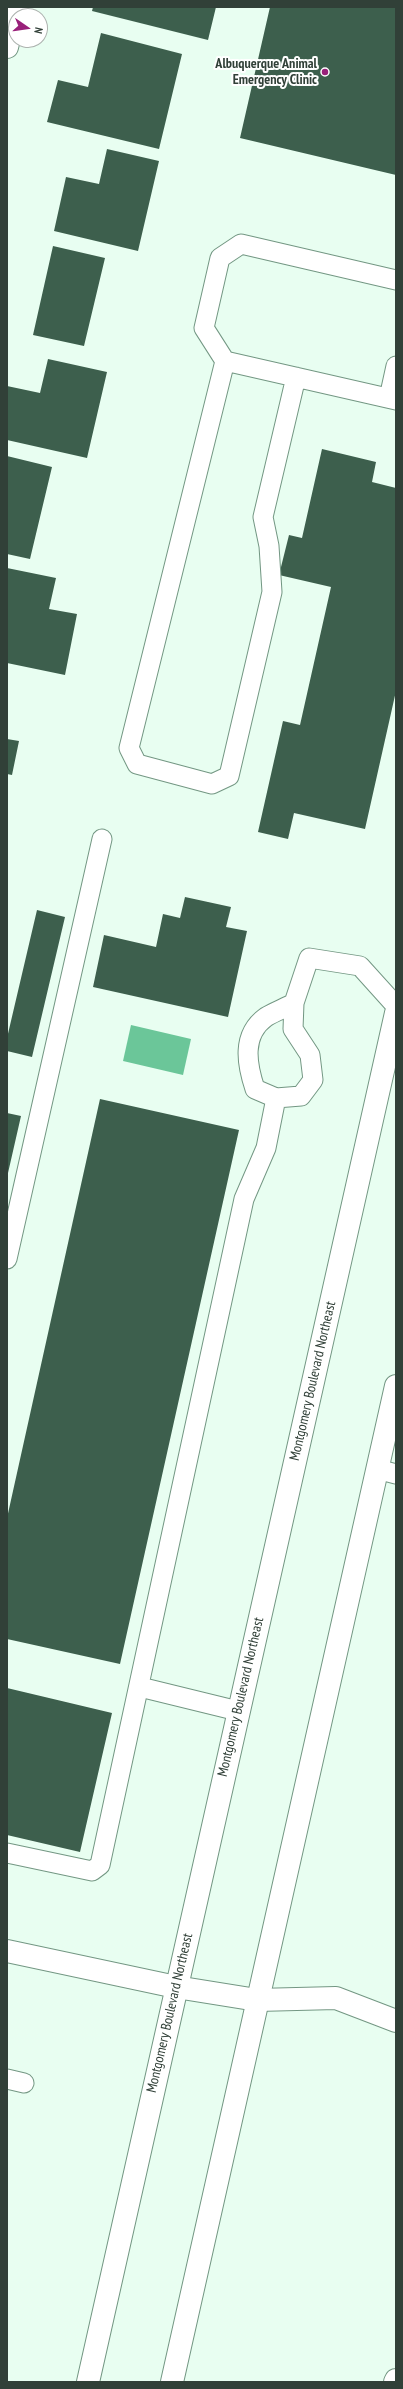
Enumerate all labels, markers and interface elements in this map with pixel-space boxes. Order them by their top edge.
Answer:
north arrow [8,8,48,48]
text: N [31,26,46,35]
place label: Albuquerque Animal Emergency Clinic [215,56,317,88]
marker: Albuquerque Animal Emergency Clinic [320,67,330,77]
street label: Montgomery Boulevard Northeast [286,1300,340,1462]
street label: Montgomery Boulevard Northeast [214,1616,268,1778]
street label: Montgomery Boulevard Northeast [143,1932,197,2094]

